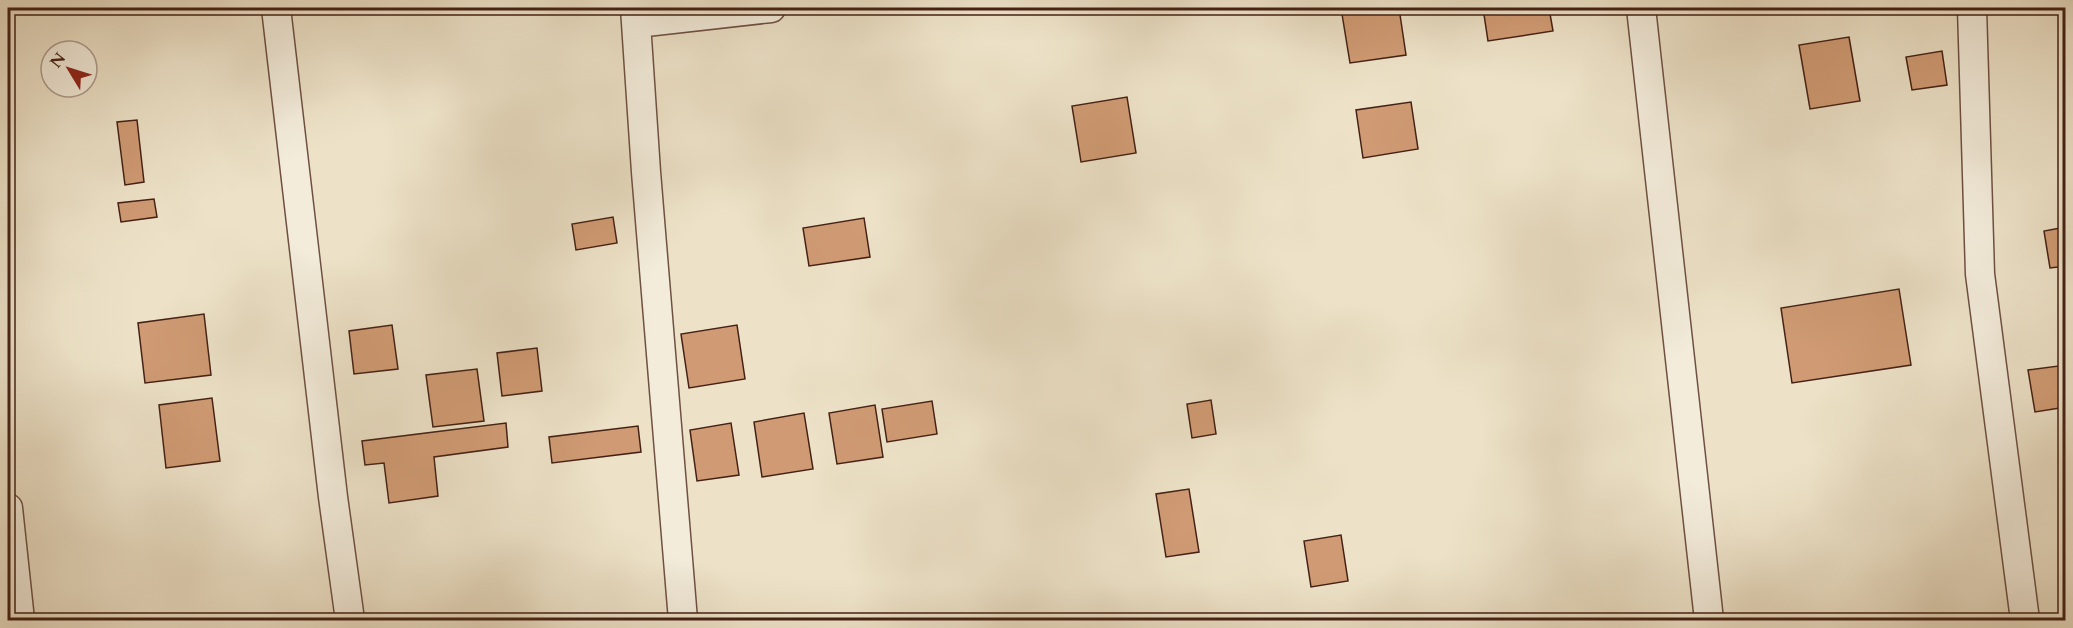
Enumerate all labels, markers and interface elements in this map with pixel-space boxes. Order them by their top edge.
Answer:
north arrow [39,39,99,99]
text: N [45,48,71,73]

